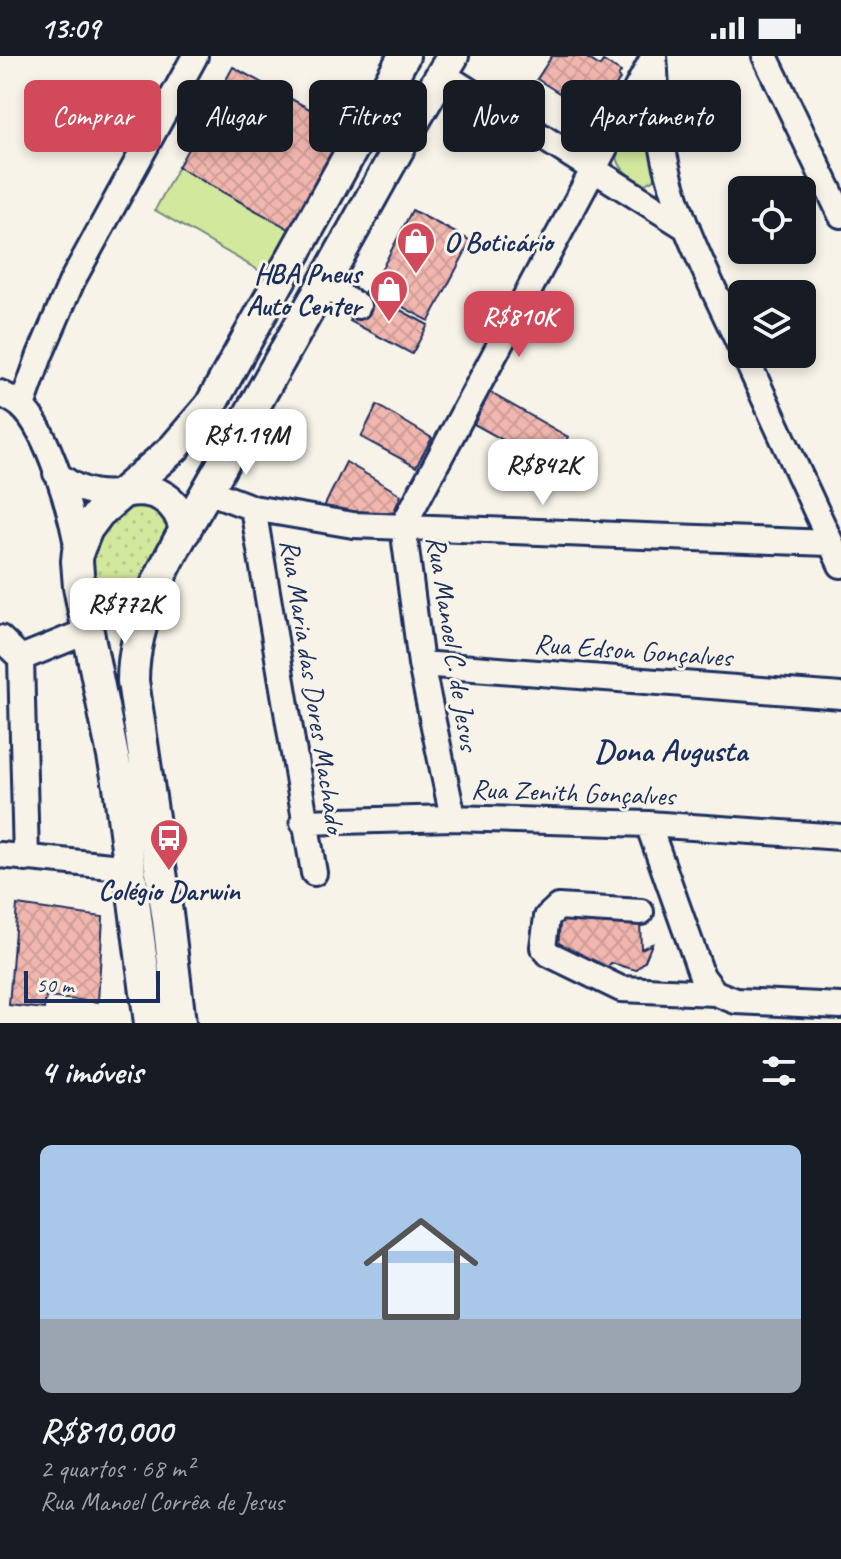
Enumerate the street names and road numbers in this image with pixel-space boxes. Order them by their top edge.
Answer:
street label: Rua Manoel C. de Jesus [419,533,488,755]
street label: Rua Maria das Dores Machado [273,537,354,838]
street label: Rua Edson Gonçalves [533,626,735,675]
street label: Rua Zenith Gonçalves [471,771,678,813]

